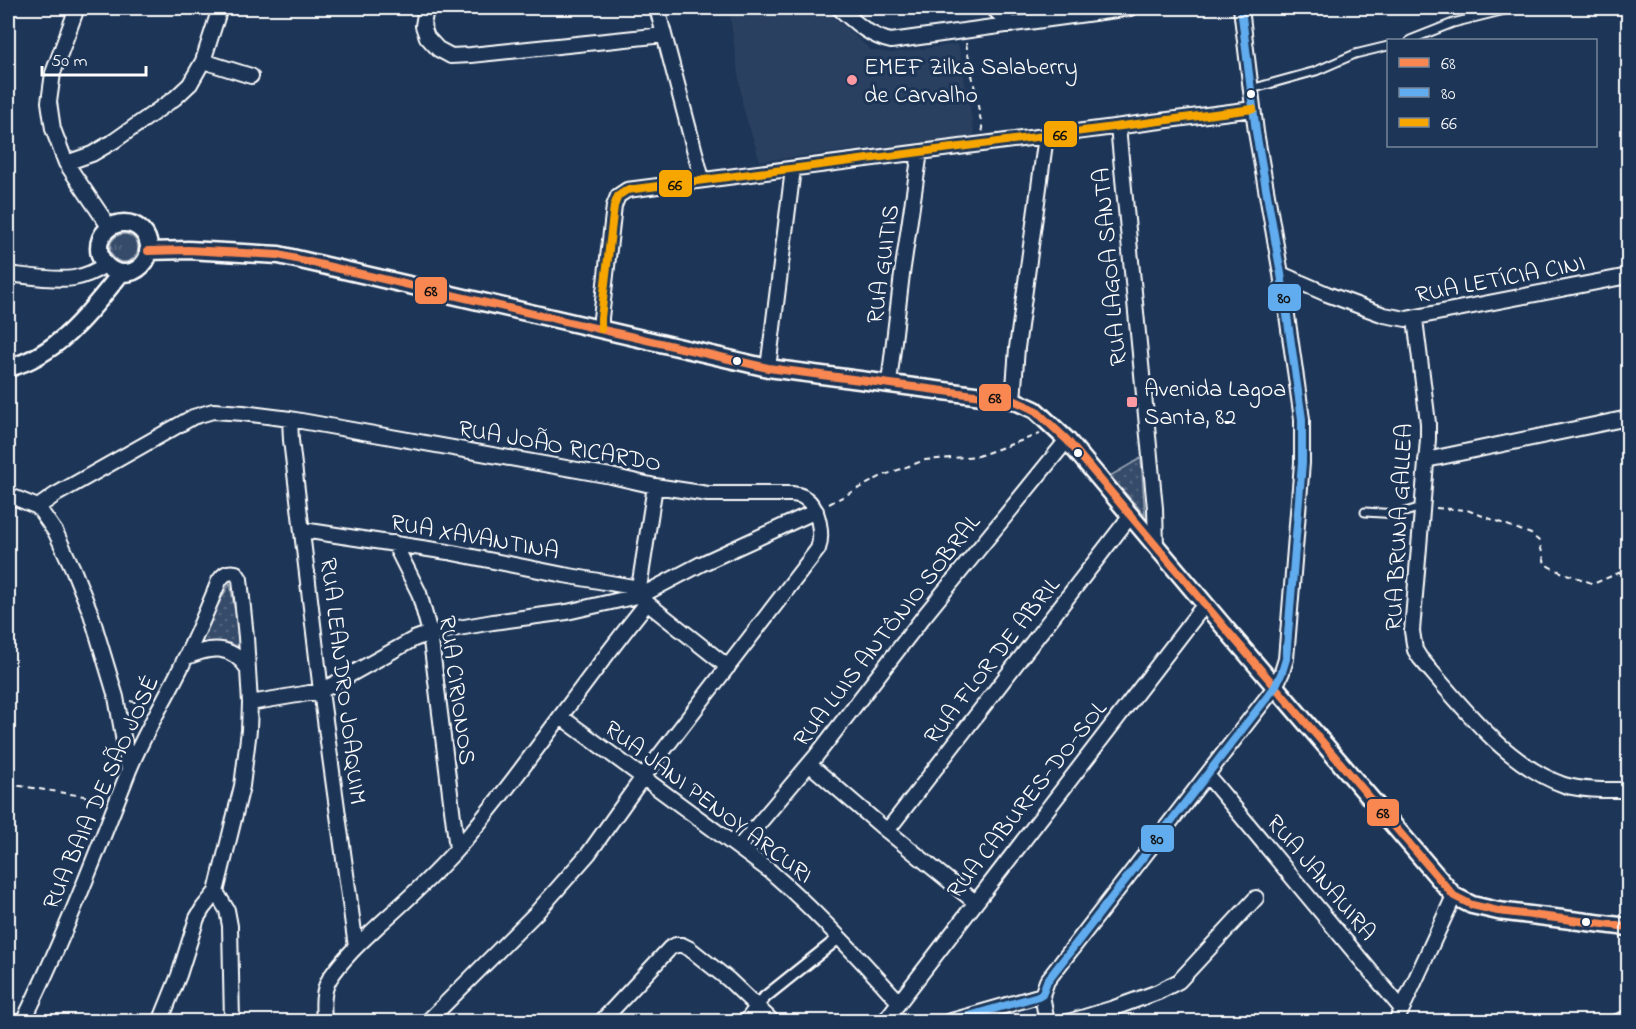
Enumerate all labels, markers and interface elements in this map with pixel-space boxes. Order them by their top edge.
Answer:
scale bar [42,39,146,77]
legend [1387,39,1597,147]
text: 50 m [51,49,88,75]
place label: EMEF Zilka Salaberry de Carvalho [864,51,1078,114]
text: 68 [1441,52,1456,78]
marker: EMEF Zilka Salaberry de Carvalho [845,73,859,87]
text: 80 [1441,82,1456,108]
unlabelled marker [1245,88,1257,100]
text: 66 [1441,112,1457,138]
line badge: 66 [1043,120,1078,148]
text: 66 [1052,124,1068,148]
street label: RUA LAGOA SANTA [1085,166,1138,367]
line badge: 66 [658,169,693,198]
text: 66 [667,174,683,198]
street label: RUA GUITIS [859,203,910,326]
street label: RUA LETÍCIA CINI [1413,247,1588,314]
line badge: 68 [414,276,448,305]
text: 68 [423,280,438,304]
line badge: 80 [1267,283,1302,312]
text: 80 [1277,287,1291,311]
unlabelled marker [731,355,743,367]
place label: Avenida Lagoa Santa, 82 [1144,373,1286,436]
line badge: 68 [978,383,1012,412]
text: 68 [987,387,1002,411]
marker: Avenida Lagoa Santa, 82 [1125,395,1139,409]
street label: RUA JOÃO RICARDO [455,412,664,483]
street label: RUA BRUNA GALLEA [1378,422,1423,632]
unlabelled marker [1072,447,1084,459]
street label: RUA XAVANTINA [388,506,562,570]
street label: RUA LUIS ANTÔNIO SOBRAL [786,508,990,755]
street label: RUA LEANDRO JOAQUIM [309,556,374,807]
street label: RUA FLOR DE ABRIL [916,570,1070,753]
street label: RUA CIRIONOS [428,614,483,767]
street label: RUA BAIA DE SÃO JOSÉ [35,670,170,916]
street label: RUA CABURES-DO-SOL [939,694,1117,907]
street label: RUA JANI PENOY ARCURI [596,713,819,893]
line badge: 68 [1366,798,1400,827]
text: 68 [1375,802,1390,826]
street label: RUA JANAUIRA [1257,808,1383,949]
line badge: 80 [1140,824,1175,853]
text: 80 [1150,828,1164,852]
unlabelled marker [1580,916,1592,928]

